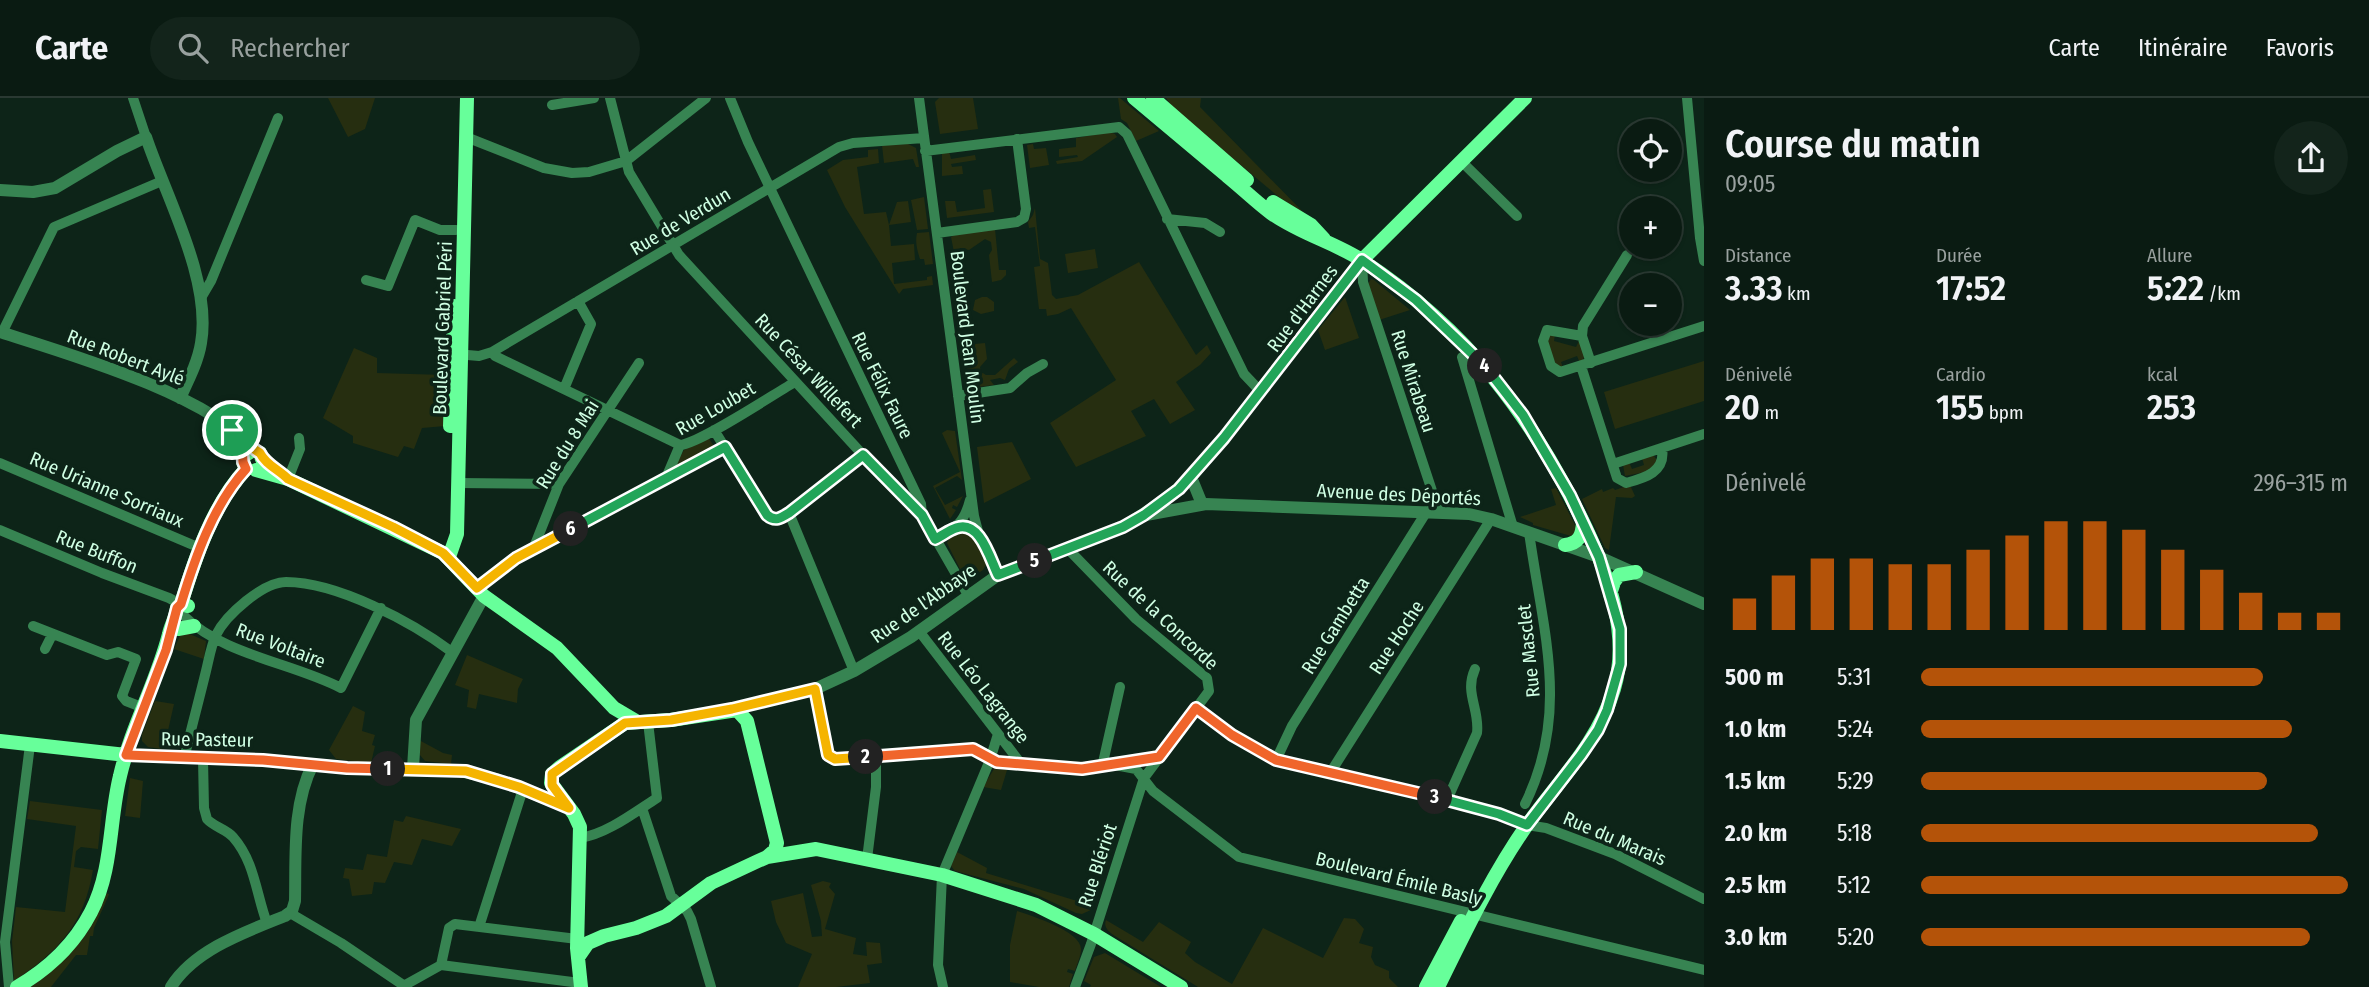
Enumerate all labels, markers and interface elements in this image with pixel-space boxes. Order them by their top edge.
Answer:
search box [150,17,640,80]
text: Carte [35,28,108,68]
icon: search [174,29,212,67]
text: Rechercher [230,33,350,64]
text: Carte [2049,34,2100,62]
text: Itinéraire [2138,34,2228,62]
text: Favoris [2266,34,2334,62]
map controls [1619,119,1682,336]
button: locate [1619,119,1682,182]
text: Course du matin [1725,121,1981,167]
button: share [2274,121,2348,195]
text: 09:05 [1725,170,1775,198]
street label: Rue de Verdun [626,182,735,260]
button: + [1619,196,1682,259]
street label: Boulevard Gabriel Péri [428,241,457,415]
text: Distance [1725,244,1792,267]
text: Durée [1936,244,1982,267]
text: Allure [2147,244,2192,267]
street label: Boulevard Jean Moulin [945,249,990,425]
street label: Rue d'Harnes [1262,260,1343,356]
text: 3.33 [1725,267,1783,309]
text: 17:52 [1936,267,2006,309]
text: 5:22 [2147,267,2204,309]
button: − [1619,273,1682,336]
text: km [1783,282,1811,305]
text: /km [2204,282,2241,305]
street label: Rue César Willefert [750,309,868,433]
street label: Rue Robert Aylé [64,325,188,390]
street label: Rue Mirabeau [1386,327,1441,435]
street label: Rue Félix Faure [847,328,918,442]
pin: 4 [1468,348,1502,384]
text: 4 [1480,354,1489,377]
text: Dénivelé [1725,363,1792,386]
text: Cardio [1936,363,1986,386]
text: kcal [2147,363,2178,386]
street label: Rue Loubet [671,376,760,440]
text: 20 [1725,386,1760,428]
text: 155 [1936,386,1984,428]
text: 253 [2147,386,2196,428]
street label: Rue du 8 Mai [531,396,604,493]
pin [202,400,262,460]
text: m [1760,401,1779,424]
text: bpm [1984,401,2024,424]
icon: arrive [213,411,251,449]
street label: Rue Urianne Sorriaux [26,447,188,533]
text: Dénivelé [1725,469,1806,497]
text: 296–315 m [2253,469,2348,497]
street label: Avenue des Déportés [1316,479,1482,510]
pin: 6 [554,512,588,546]
text: 6 [566,517,575,540]
street label: Rue Buffon [53,525,141,578]
pin: 5 [1018,544,1052,578]
text: 5 [1030,549,1039,572]
street label: Rue de la Concorde [1098,556,1223,675]
street label: Rue de l'Abbaye [866,559,980,648]
street label: Rue Gambetta [1297,573,1374,678]
street label: Rue Hoche [1364,596,1429,678]
street label: Rue Masclet [1512,602,1545,699]
street label: Rue Voltaire [233,618,329,673]
street label: Rue Léo Lagrange [933,627,1034,748]
text: 500 m [1725,663,1784,691]
text: 5:31 [1837,663,1871,691]
text: 1.0 km [1725,715,1786,743]
text: 5:24 [1837,715,1873,743]
street label: Rue Pasteur [161,727,254,752]
pin: 2 [848,740,884,774]
text: 2 [861,745,870,768]
pin: 1 [370,752,406,786]
text: 1 [383,757,392,780]
text: 1.5 km [1725,767,1786,795]
text: 5:29 [1837,767,1874,795]
pin: 3 [1418,780,1452,814]
text: 3 [1430,785,1439,808]
street label: Rue du Marais [1560,806,1670,870]
text: 2.0 km [1725,819,1787,847]
text: 5:18 [1837,819,1872,847]
street label: Rue Blériot [1073,820,1122,910]
street label: Boulevard Émile Basly [1313,847,1485,910]
text: 2.5 km [1725,871,1786,899]
text: 5:12 [1837,871,1871,899]
text: 3.0 km [1725,923,1787,951]
text: 5:20 [1837,923,1875,951]

